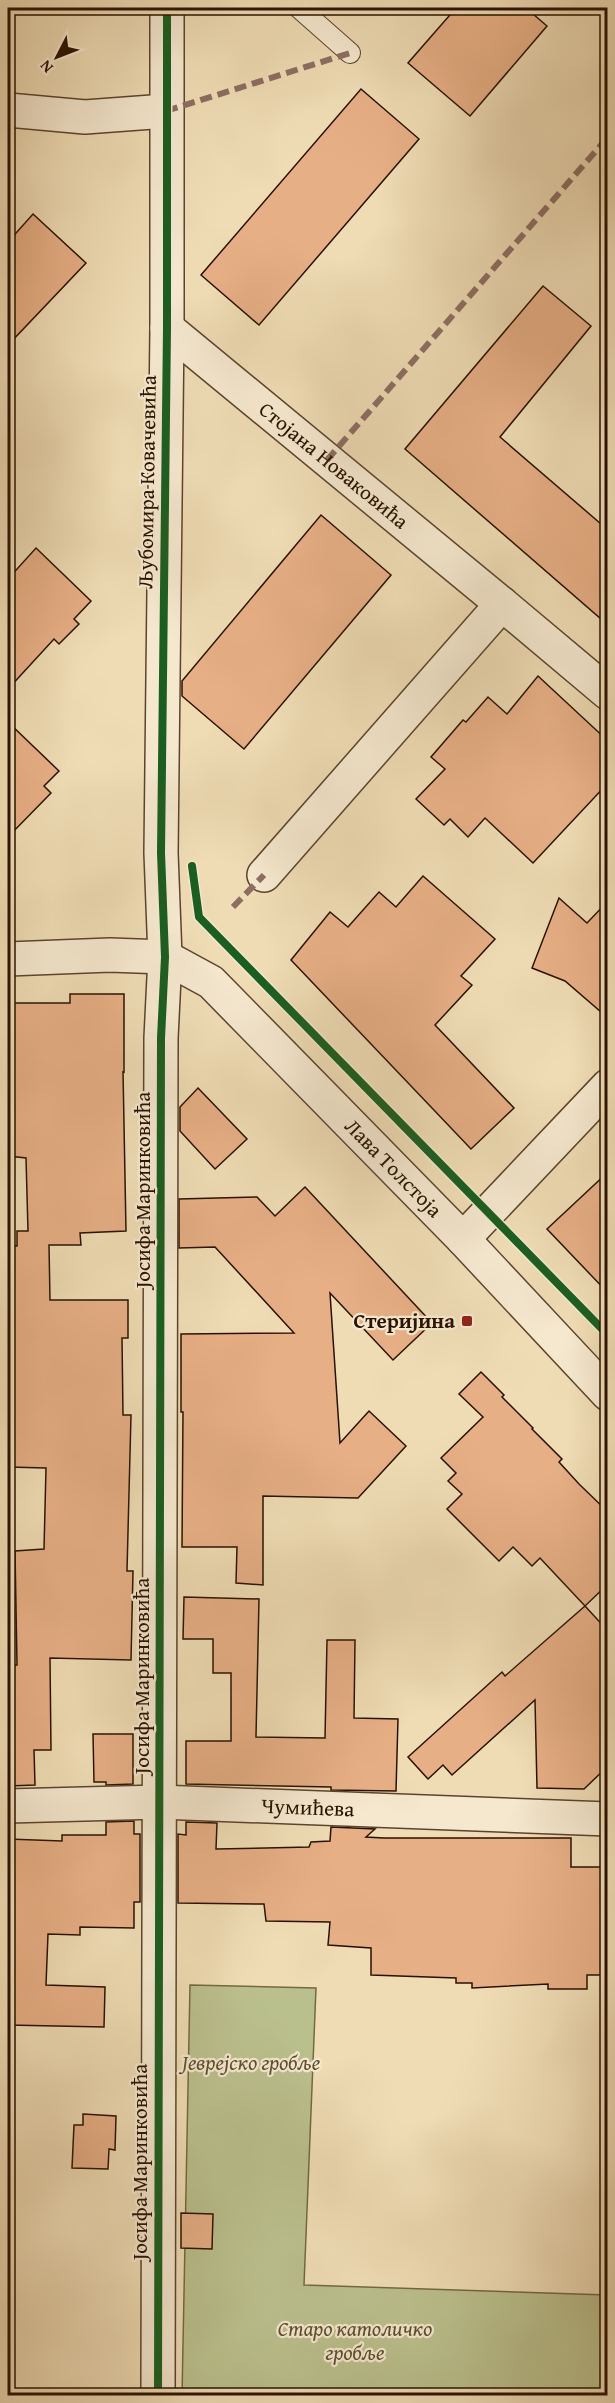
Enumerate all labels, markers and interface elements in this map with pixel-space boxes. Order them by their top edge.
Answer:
north arrow [27,27,87,87]
text: N [33,55,58,79]
street label: Љубомира Ковачевића [129,375,164,589]
street label: Стојана Новаковића [252,394,416,536]
street label: Јосифа Маринковића [127,1092,158,1291]
street label: Лава Толстоја [338,1111,450,1224]
place label: Стеријина [353,1305,455,1336]
marker: Стеријина [460,1314,474,1328]
street label: Јосифа Маринковића [126,1578,157,1777]
street label: Чумићева [261,1790,355,1824]
park label: Јеврејско гробље [179,2047,320,2078]
street label: Јосифа Маринковића [124,2064,155,2263]
park label: Старо католичко гробље [278,2313,432,2368]

